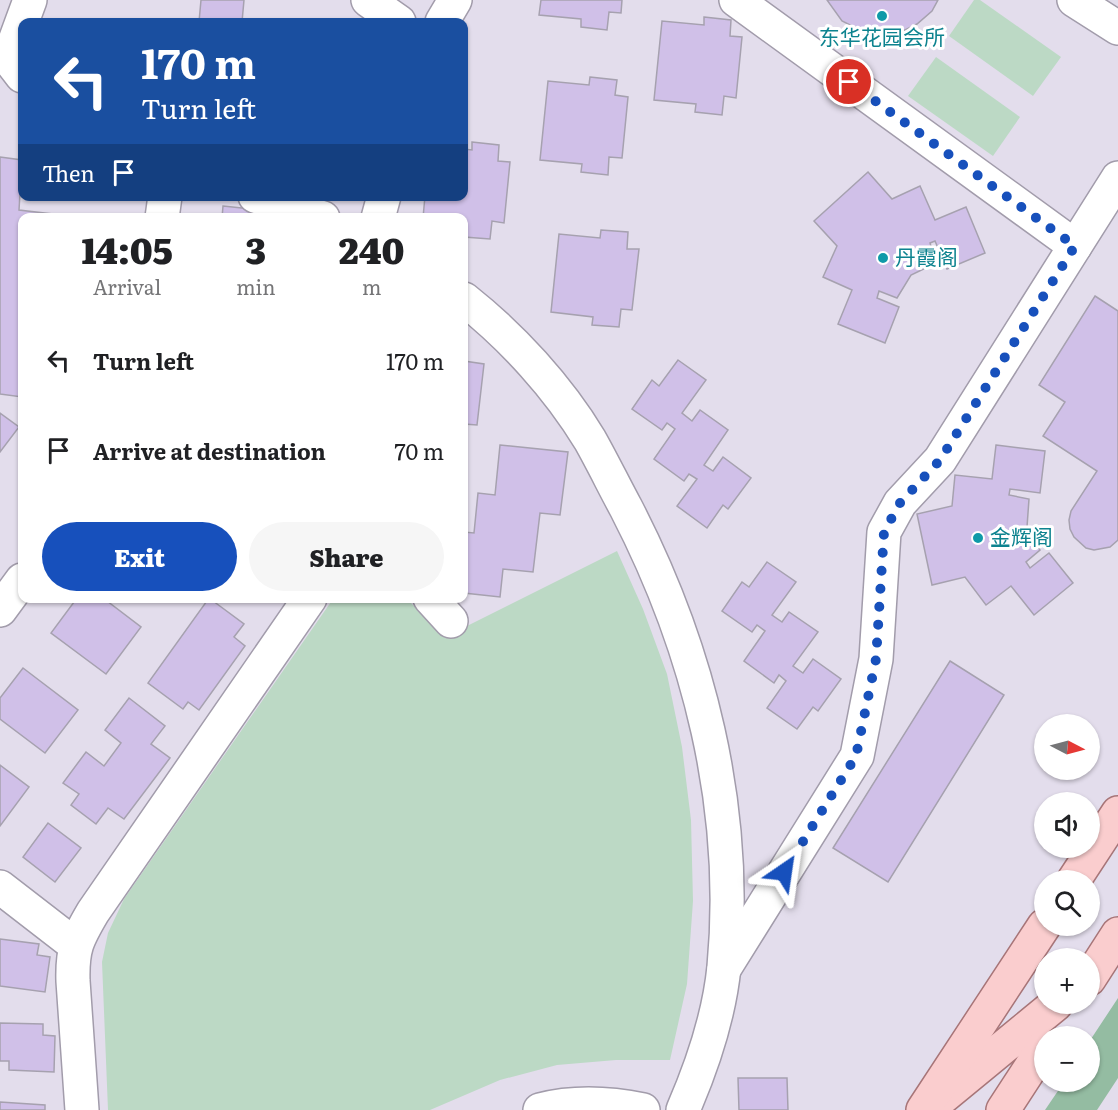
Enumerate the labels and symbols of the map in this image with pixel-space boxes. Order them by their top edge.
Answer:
marker: 东华花园会所 [875,9,889,23]
place label: 东华花园会所 [819,20,945,51]
pin [823,56,874,107]
place label: 丹霞阁 [895,240,958,271]
marker: 丹霞阁 [876,251,890,265]
place label: 金辉阁 [990,520,1053,551]
marker: 金辉阁 [971,531,985,545]
north arrow [1034,714,1100,780]
position arrow [752,840,816,904]

